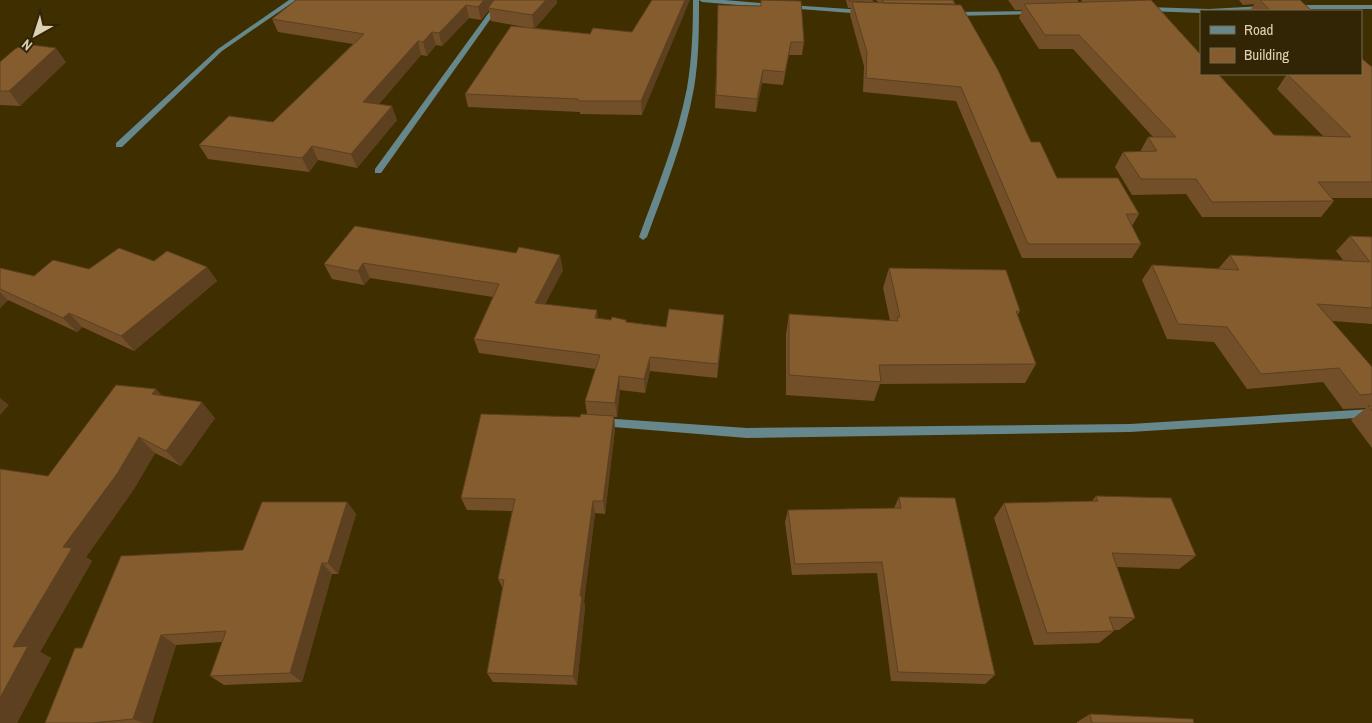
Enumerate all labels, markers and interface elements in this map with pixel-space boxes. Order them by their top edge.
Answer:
north arrow [10,10,60,60]
legend [1200,10,1362,75]
text: Road [1244,19,1273,40]
text: N [18,35,36,55]
text: Building [1244,44,1289,65]

